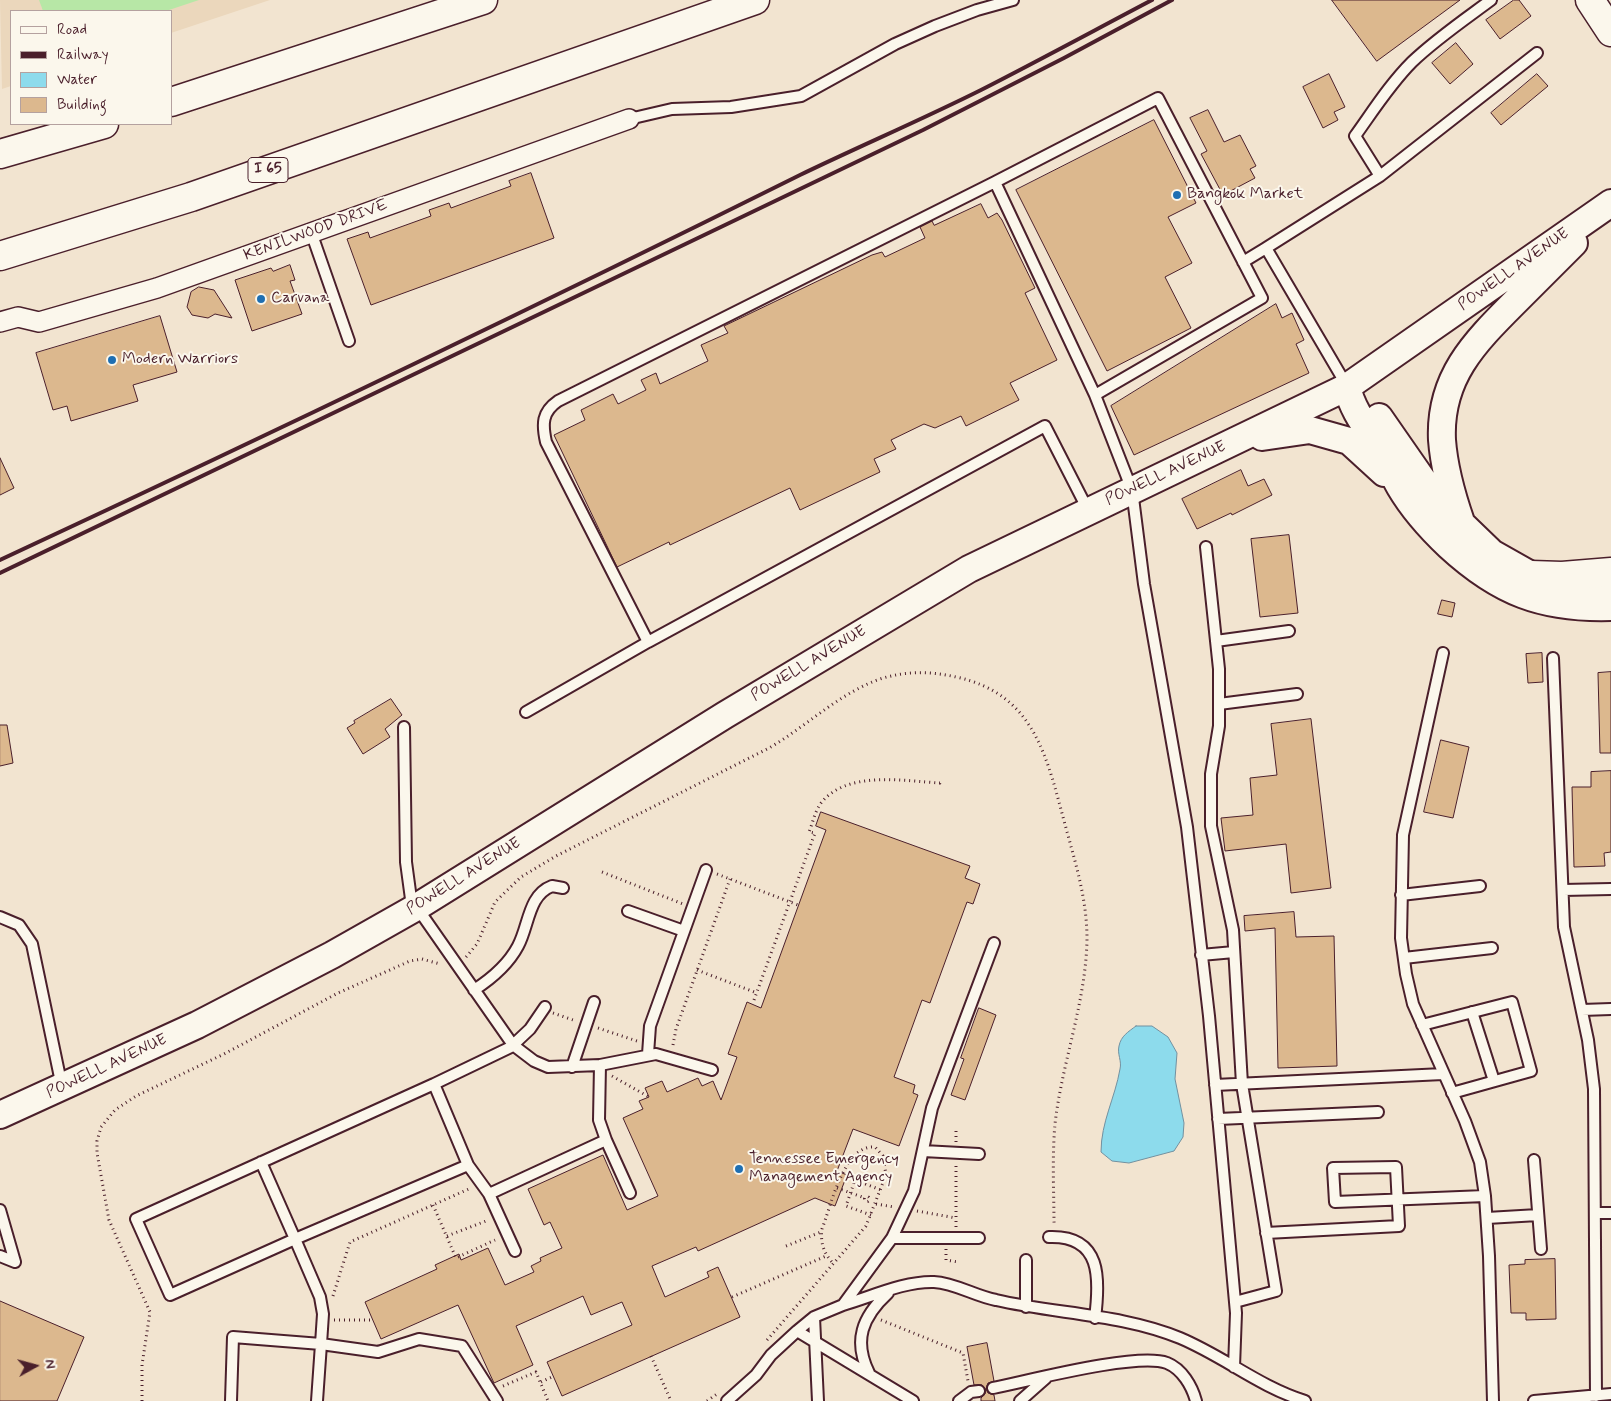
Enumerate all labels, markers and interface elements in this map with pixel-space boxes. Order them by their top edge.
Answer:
legend [10,10,172,125]
text: Road [57,20,87,40]
text: Railway [57,45,109,65]
text: Water [57,70,97,90]
text: Building [57,95,107,115]
road number: I 65 [248,158,288,182]
place label: Bangkok Market [1187,185,1303,205]
marker: Bangkok Market [1171,189,1183,201]
street label: KENILWOOD DRIVE [241,196,391,266]
street label: POWELL AVENUE [1455,225,1573,315]
place label: Carvana [271,289,329,309]
marker: Carvana [255,293,267,305]
place label: Modern Warriors [122,350,238,370]
marker: Modern Warriors [106,354,118,366]
street label: POWELL AVENUE [1103,438,1229,510]
street label: POWELL AVENUE [748,622,870,706]
street label: POWELL AVENUE [403,834,525,920]
street label: POWELL AVENUE [44,1031,170,1103]
place label: Tennessee Emergency Management Agency [749,1150,899,1188]
marker: Tennessee Emergency Management Agency [733,1163,745,1175]
north arrow [10,1341,60,1391]
text: N [40,1358,59,1370]

